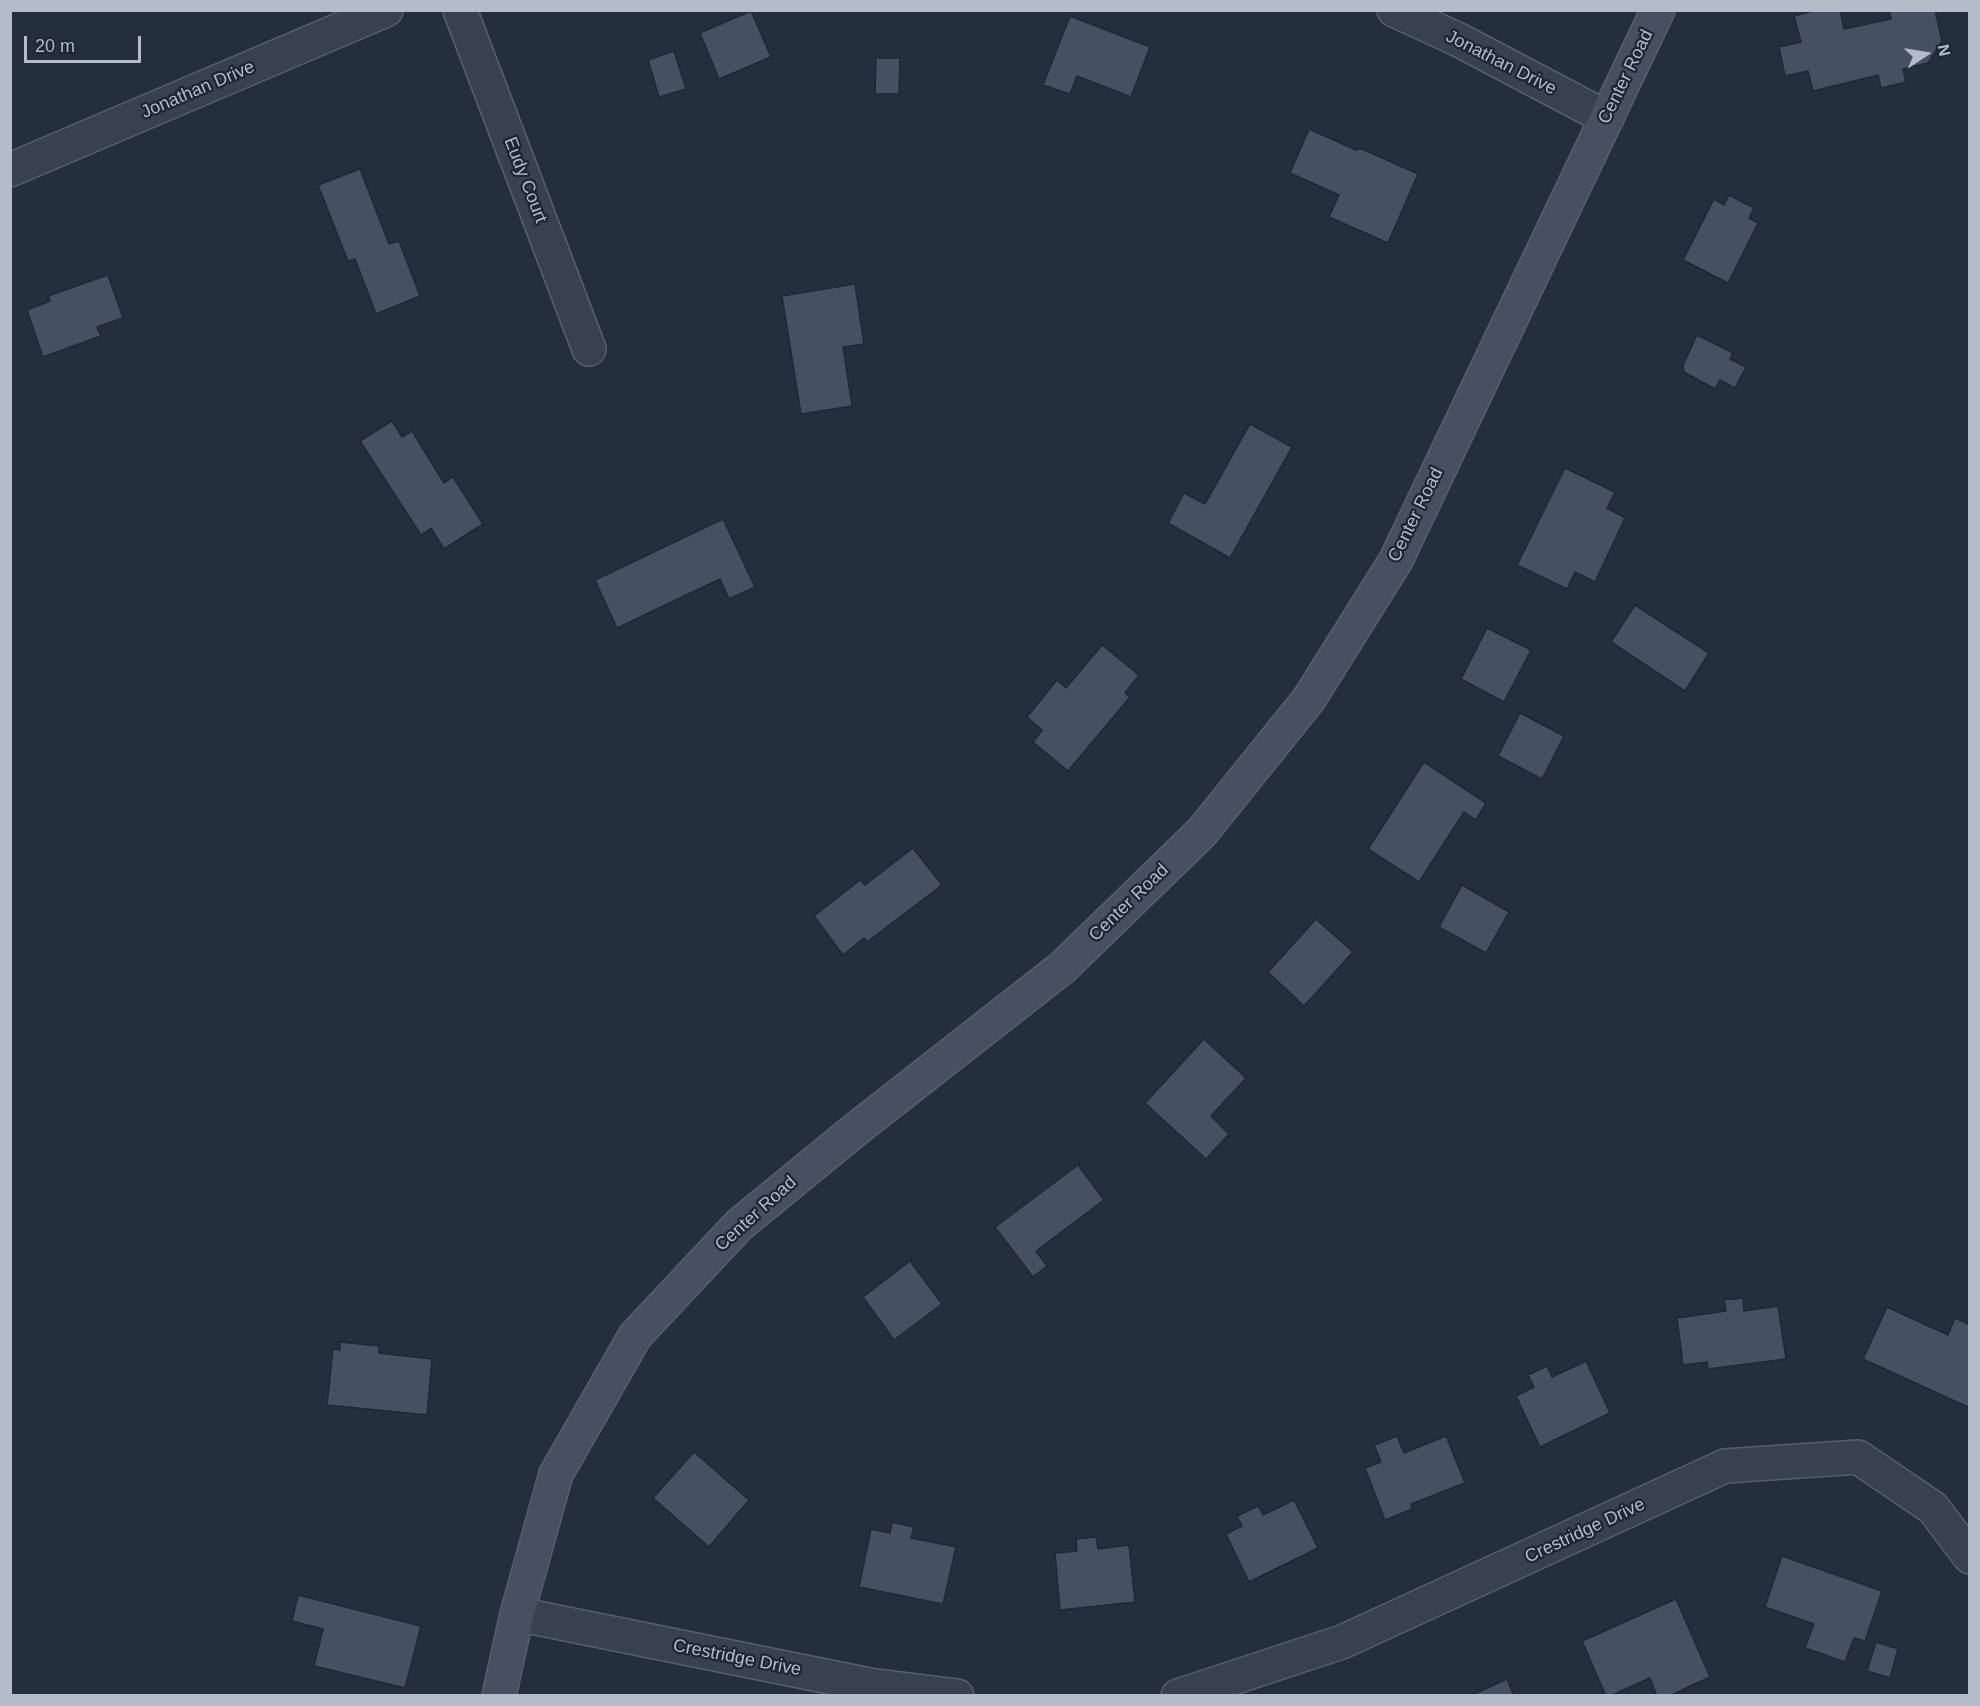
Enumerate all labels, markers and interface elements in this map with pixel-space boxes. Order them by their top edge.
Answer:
scale bar [27,24,144,62]
north arrow [1896,24,1956,84]
street label: Jonathan Drive [1442,26,1560,100]
street label: Center Road [1594,26,1658,128]
text: 20 m [35,36,75,56]
text: N [1935,43,1954,58]
street label: Jonathan Drive [138,56,258,124]
street label: Eudy Court [499,134,551,226]
street label: Center Road [1384,464,1448,566]
street label: Center Road [1085,860,1173,946]
street label: Center Road [711,1172,801,1256]
street label: Crestridge Drive [1522,1494,1648,1568]
street label: Crestridge Drive [671,1635,803,1681]

